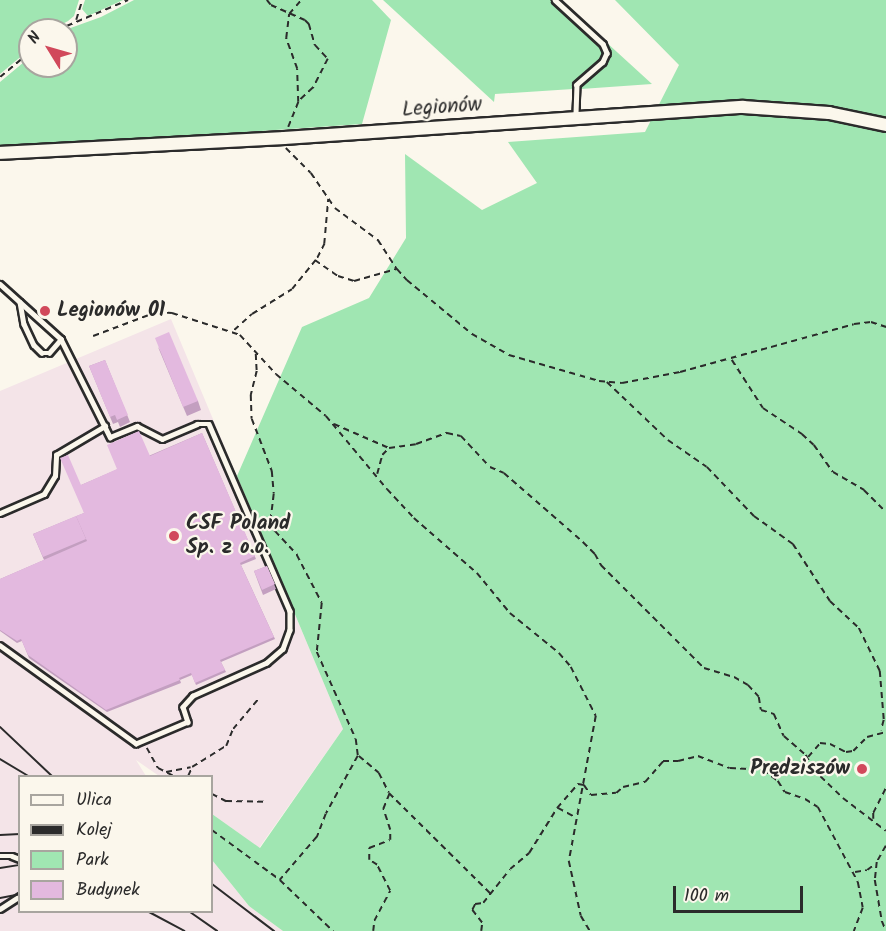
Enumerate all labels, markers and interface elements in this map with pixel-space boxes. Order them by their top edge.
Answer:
north arrow [18,18,78,78]
text: N [22,27,48,50]
street label: Legionów [401,93,483,123]
place label: Legionów 01 [57,298,165,324]
marker: Legionów 01 [38,304,52,318]
place label: CSF Poland Sp. z o.o. [186,511,290,561]
marker: CSF Poland Sp. z o.o. [167,529,181,543]
place label: Prędziszów [750,756,850,782]
marker: Prędziszów [855,762,869,776]
legend [18,775,213,913]
text: Ulica [76,786,112,815]
text: Kolej [76,816,112,845]
text: Park [76,846,109,875]
scale bar [676,874,806,912]
text: Budynek [76,876,140,905]
text: 100 m [684,882,729,911]

